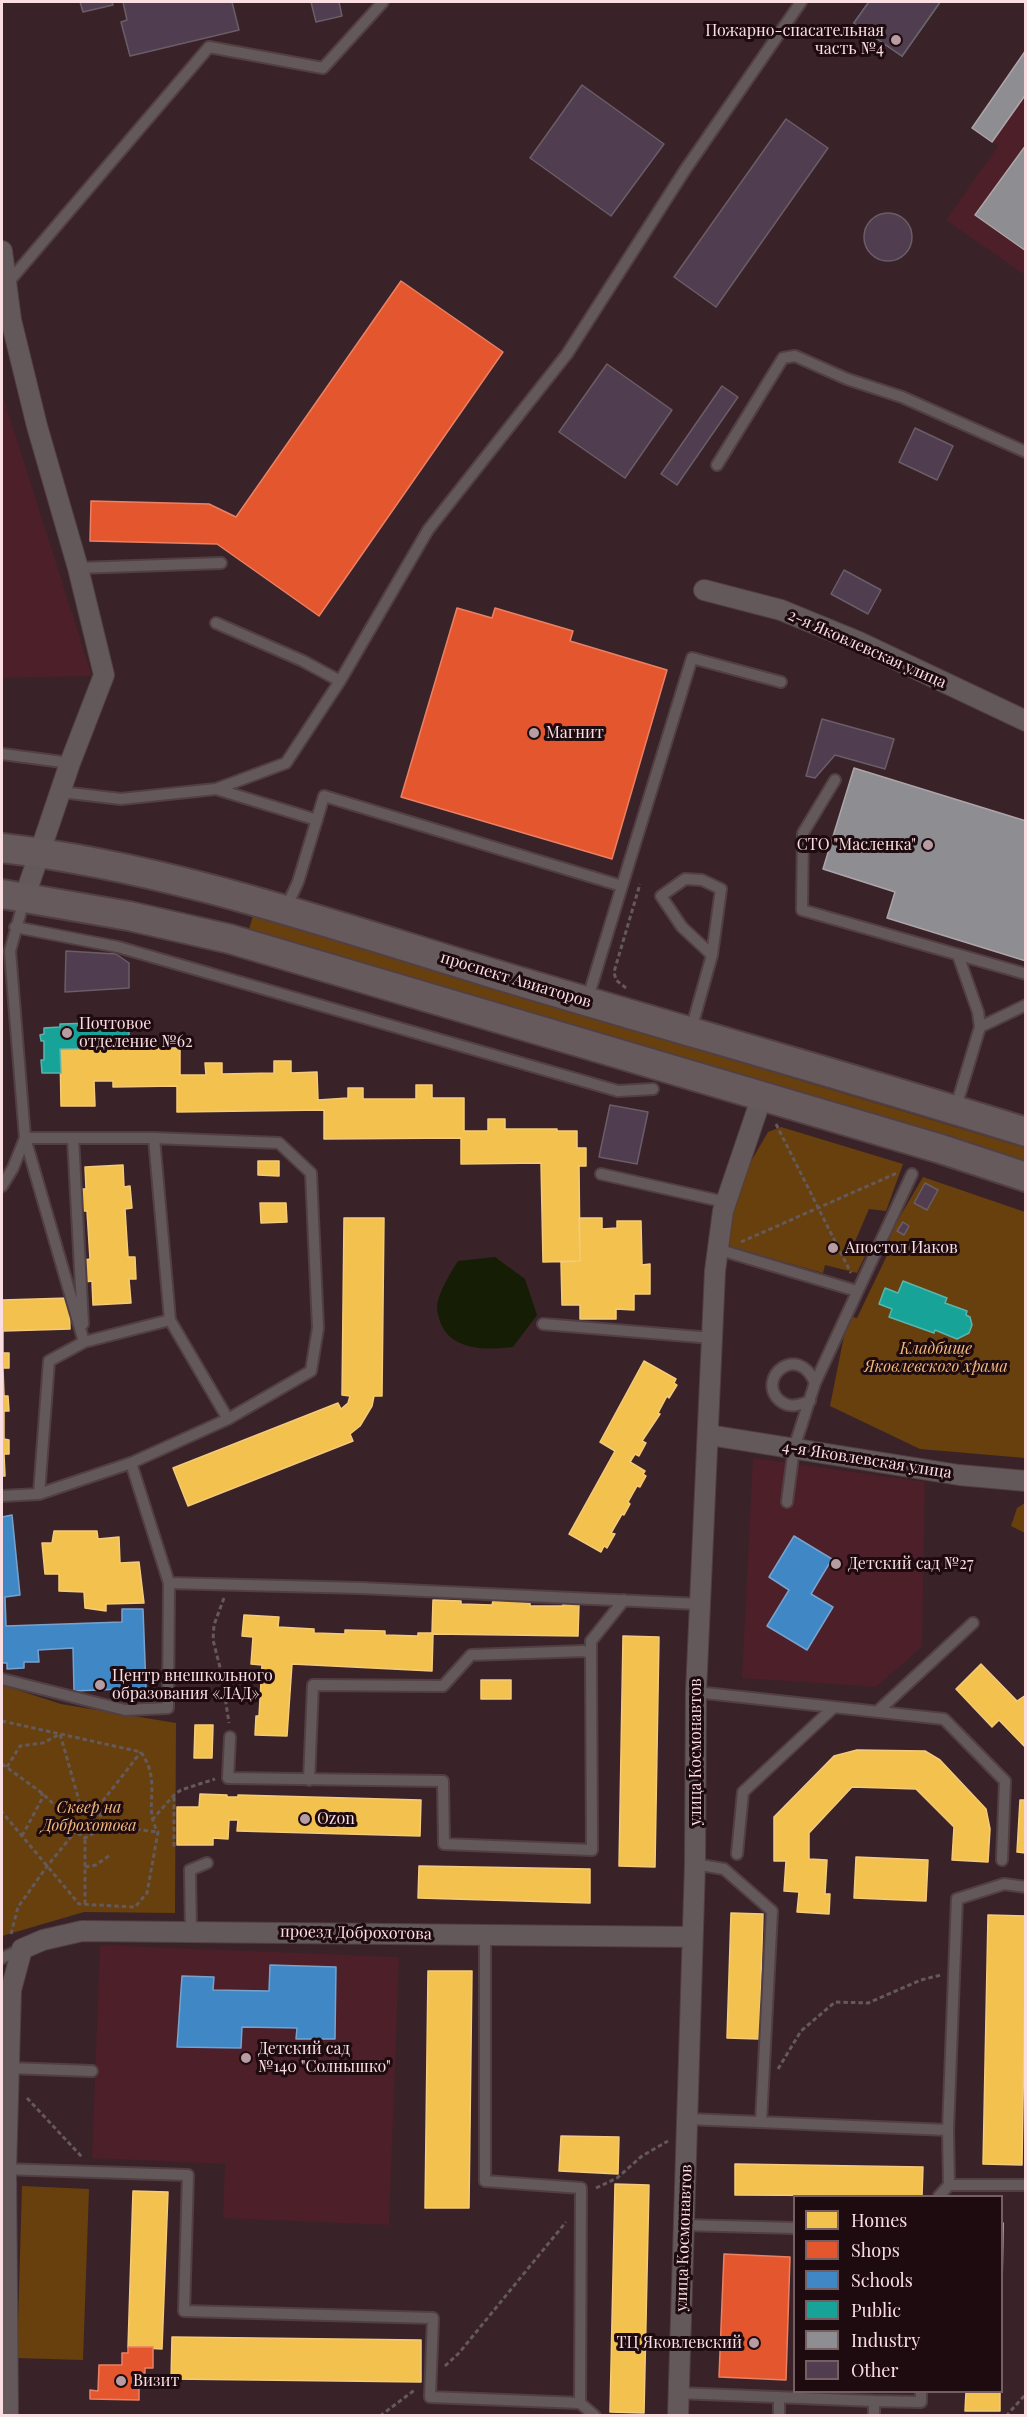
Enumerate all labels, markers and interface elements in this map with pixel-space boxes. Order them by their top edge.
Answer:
place label: Пожарно-спасательная часть №4 [705,21,884,59]
marker: Пожарно-спасательная часть №4 [889,33,903,47]
street label: 2-я Яковлевская улица [785,605,949,693]
place label: Магнит [546,723,604,743]
marker: Магнит [527,726,541,740]
place label: СТО "Масленка" [797,835,916,855]
marker: СТО "Масленка" [921,838,935,852]
street label: проспект Авиаторов [438,948,594,1012]
place label: Почтовое отделение №62 [79,1014,193,1052]
marker: Почтовое отделение №62 [60,1026,74,1040]
place label: Апостол Иаков [845,1238,958,1258]
marker: Апостол Иаков [826,1241,840,1255]
park label: Кладбище Яковлевского храма [864,1339,1008,1377]
street label: 4-я Яковлевская улица [781,1437,953,1483]
place label: Детский сад №27 [848,1554,973,1574]
marker: Детский сад №27 [829,1557,843,1571]
place label: Центр внешкольного образования «ЛАД» [112,1666,273,1704]
marker: Центр внешкольного образования «ЛАД» [93,1678,107,1692]
street label: улица Космонавтов [686,1678,706,1826]
park label: Сквер на Доброхотова [41,1798,137,1836]
place label: Ozon [317,1809,355,1829]
marker: Ozon [298,1812,312,1826]
street label: проезд Доброхотова [280,1922,432,1944]
place label: Детский сад №140 "Солнышко" [258,2039,391,2077]
marker: Детский сад №140 "Солнышко" [239,2051,253,2065]
street label: улица Космонавтов [672,2164,696,2312]
legend [793,2195,1003,2393]
text: Homes [851,2208,907,2232]
text: Shops [851,2238,900,2262]
text: Schools [851,2268,913,2292]
text: Public [851,2298,901,2322]
text: Industry [851,2328,920,2352]
place label: ТЦ Яковлевский [617,2333,742,2353]
marker: ТЦ Яковлевский [747,2336,761,2350]
text: Other [851,2358,898,2382]
place label: Визит [133,2371,179,2391]
marker: Визит [114,2374,128,2388]

